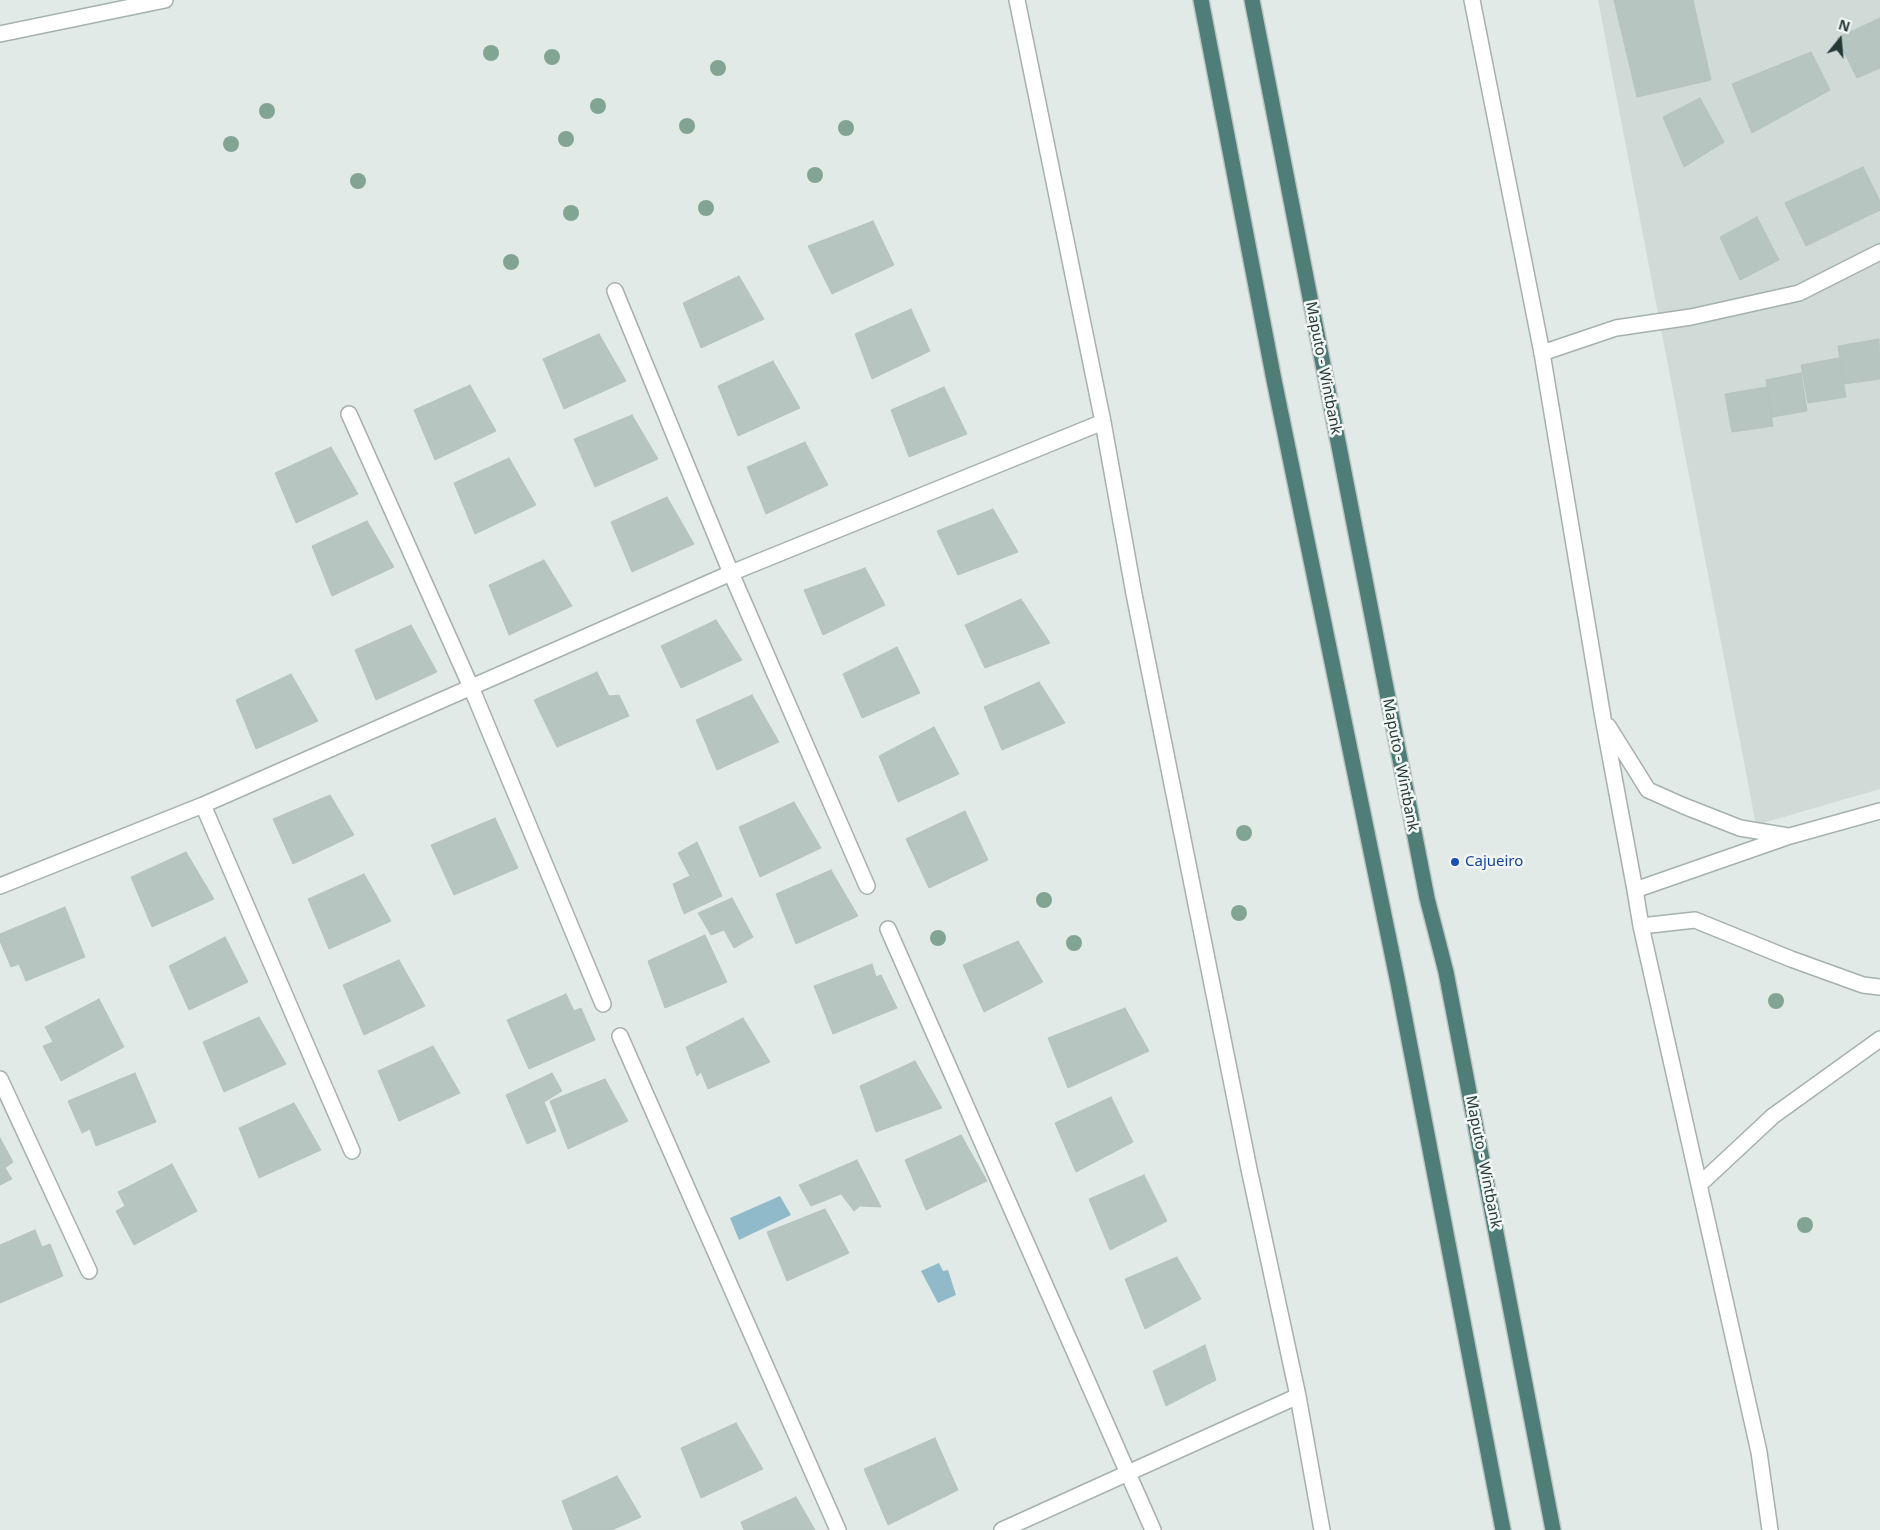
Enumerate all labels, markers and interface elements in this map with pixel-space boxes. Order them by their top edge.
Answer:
text: N [1836,14,1853,36]
north arrow [1815,15,1865,65]
street label: Maputo - Wintbank [1301,300,1345,436]
street label: Maputo - Wintbank [1378,697,1422,833]
place label: Cajueiro [1465,853,1523,871]
marker: Cajueiro [1449,856,1461,868]
street label: Maputo - Wintbank [1461,1094,1505,1230]

